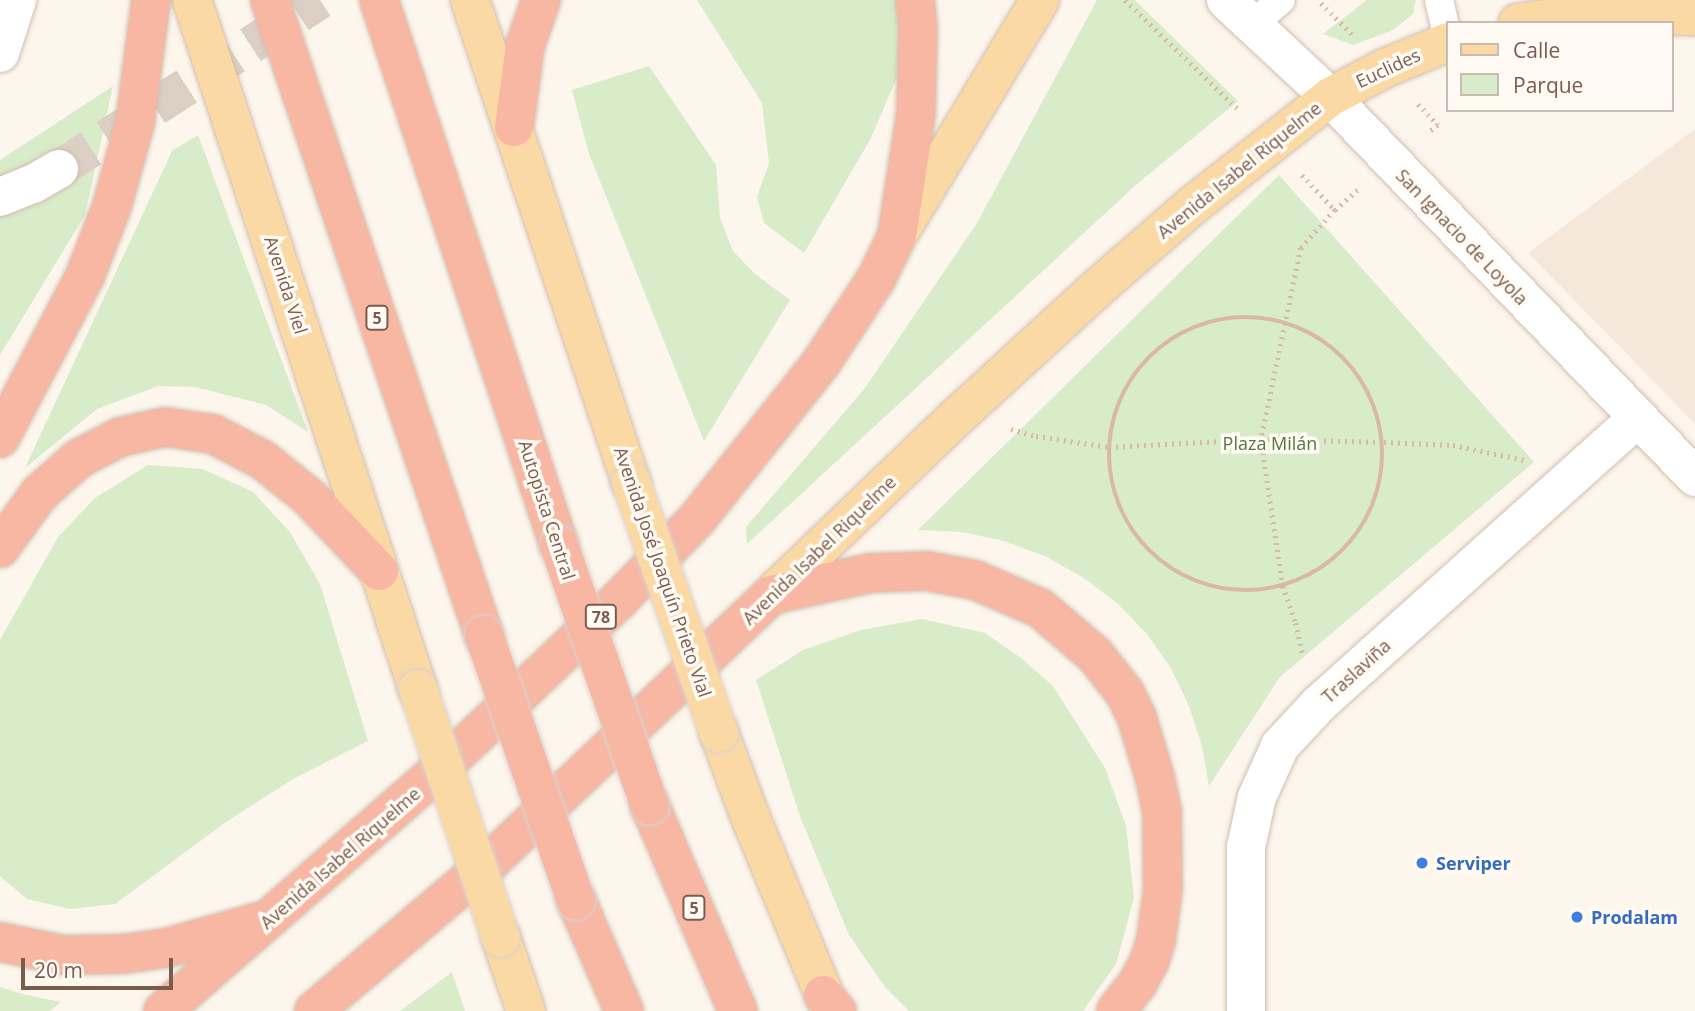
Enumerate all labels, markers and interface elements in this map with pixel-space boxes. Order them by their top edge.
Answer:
legend [1446,21,1674,112]
text: Calle [1513,36,1560,64]
street label: Euclides [1352,44,1424,92]
text: Parque [1513,71,1583,99]
street label: Avenida Isabel Riquelme [1153,97,1325,243]
street label: San Ignacio de Loyola [1392,165,1532,309]
street label: Avenida Viel [260,233,312,337]
road number: 5 [365,306,389,330]
park label: Plaza Milán [1223,432,1317,454]
street label: Autopista Central [514,437,580,583]
street label: Avenida José Joaquín Prieto Vial [610,444,716,700]
street label: Avenida Isabel Riquelme [738,471,900,629]
road number: 78 [584,604,618,630]
street label: Traslaviña [1317,635,1395,707]
street label: Avenida Isabel Riquelme [256,783,424,933]
place label: Serviper [1436,852,1511,874]
marker: Serviper [1414,855,1430,871]
road number: 5 [682,896,706,920]
place label: Prodalam [1591,906,1678,928]
marker: Prodalam [1569,909,1585,925]
scale bar [24,944,177,988]
text: 20 m [34,956,83,984]

